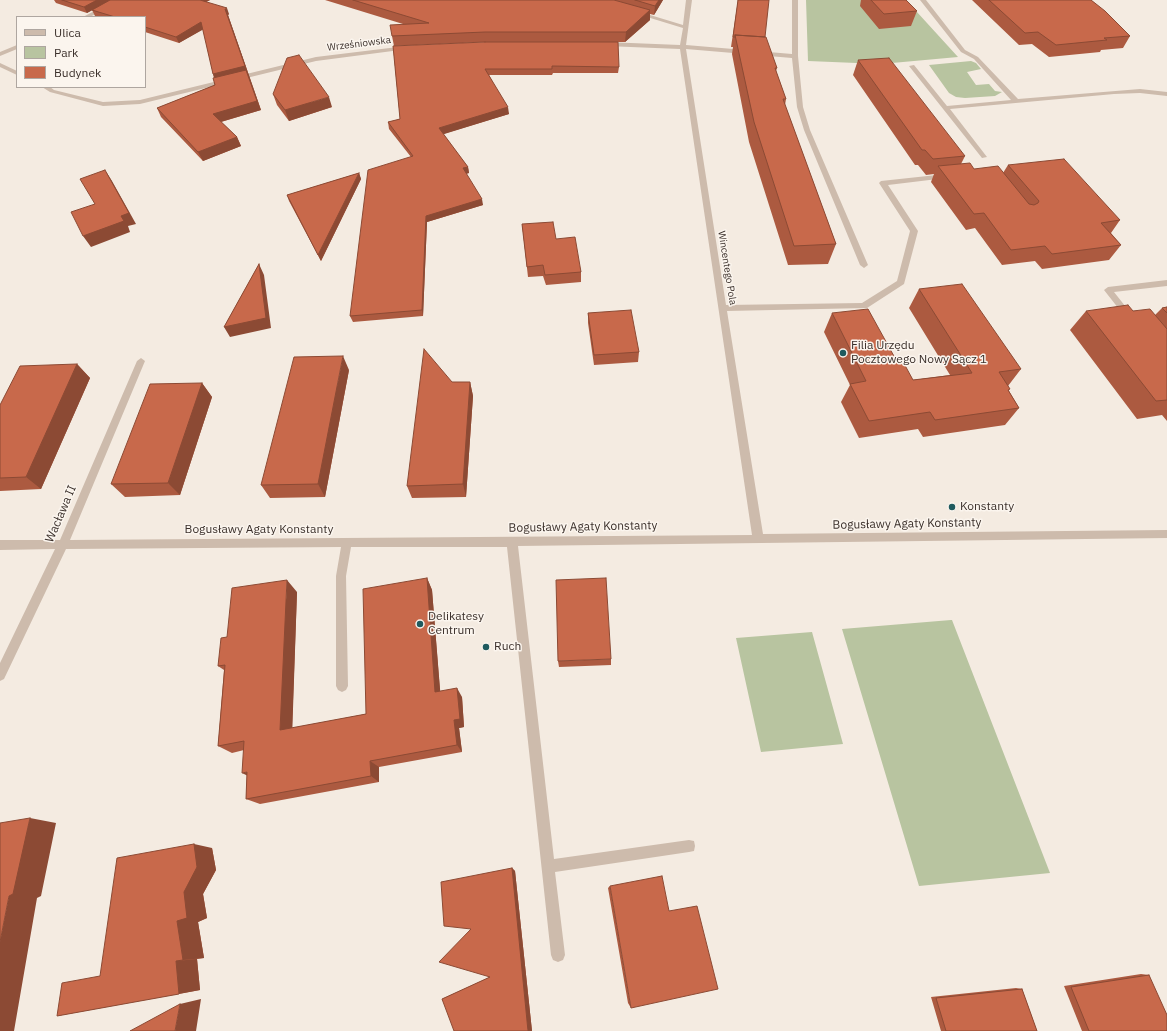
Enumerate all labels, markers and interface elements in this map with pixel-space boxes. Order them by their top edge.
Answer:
legend [16,16,146,88]
text: Ulica [54,25,81,40]
street label: Wrześniowska [326,34,392,54]
text: Park [54,45,78,60]
text: Budynek [54,65,101,80]
street label: Wincentego Pola [715,230,739,306]
place label: Filia Urzędu Pocztowego Nowy Sącz 1 [851,339,987,367]
marker: Filia Urzędu Pocztowego Nowy Sącz 1 [838,348,848,358]
street label: Wacława II [43,483,79,545]
place label: Konstanty [960,500,1014,514]
marker: Konstanty [947,502,957,512]
street label: Bogusławy Agaty Konstanty [832,516,982,532]
street label: Bogusławy Agaty Konstanty [508,519,658,535]
street label: Bogusławy Agaty Konstanty [185,523,333,537]
place label: Delikatesy Centrum [428,610,484,638]
marker: Delikatesy Centrum [415,619,425,629]
place label: Ruch [494,640,521,654]
marker: Ruch [481,642,491,652]

